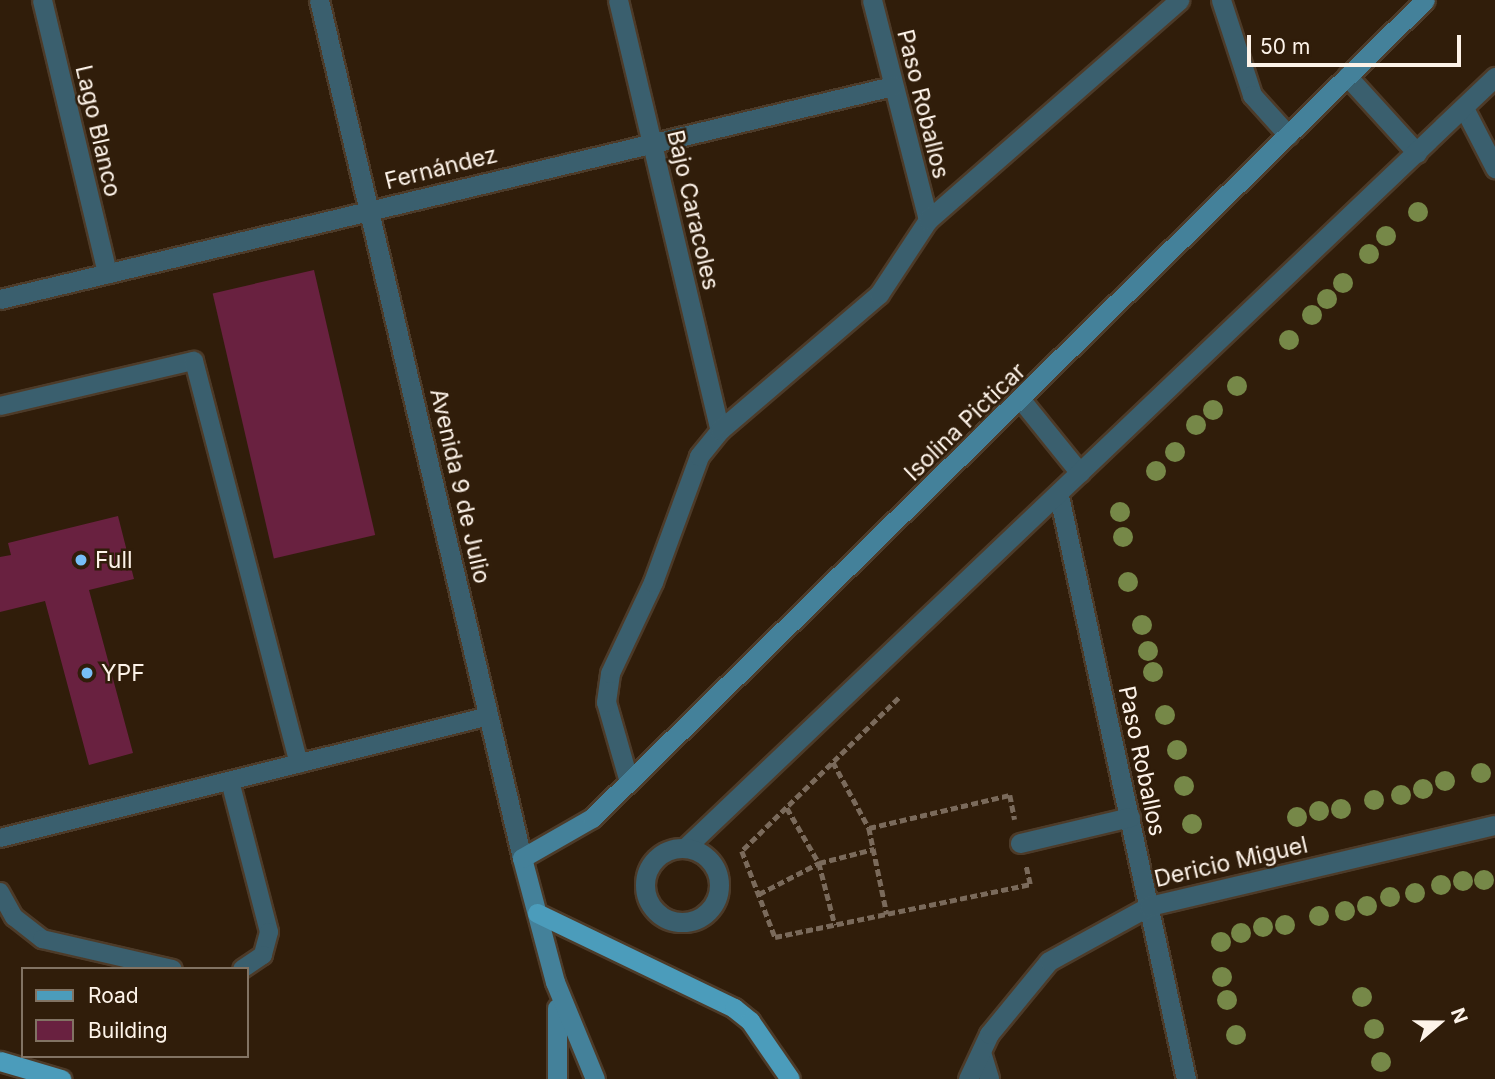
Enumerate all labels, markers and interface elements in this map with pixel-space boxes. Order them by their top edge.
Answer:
scale bar [1250,21,1464,65]
street label: Paso Roballos [891,27,955,181]
text: 50 m [1260,34,1310,59]
street label: Lago Blanco [69,62,127,200]
street label: Bajo Caracoles [661,127,725,293]
street label: Fernández [382,141,500,195]
street label: Isolina Picticar [899,357,1031,487]
street label: Avenida 9 de Julio [424,386,496,586]
place label: Full [95,546,133,574]
marker: Full [73,552,89,568]
place label: YPF [101,659,145,687]
marker: YPF [79,665,95,681]
street label: Paso Roballos [1113,684,1171,838]
street label: Dericio Miguel [1152,831,1310,893]
legend [21,967,248,1058]
text: Road [88,983,139,1008]
north arrow [1404,988,1474,1058]
text: N [1446,1005,1472,1026]
text: Building [88,1018,168,1043]

